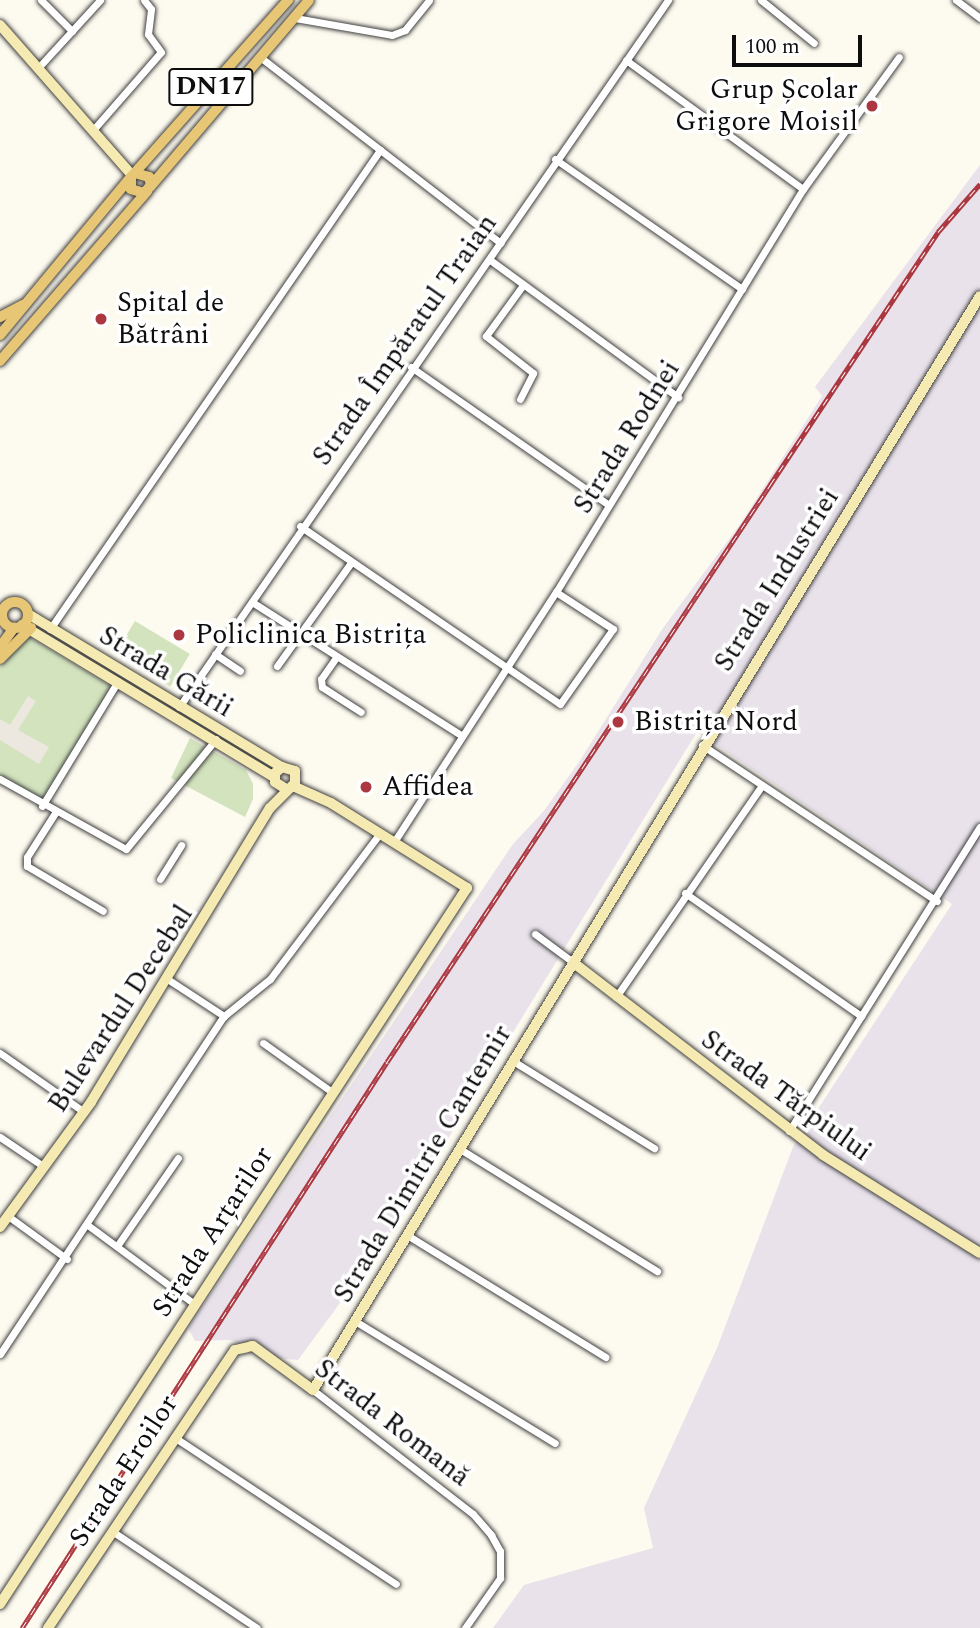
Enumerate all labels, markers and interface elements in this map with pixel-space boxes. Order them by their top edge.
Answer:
scale bar [735,21,864,65]
text: 100 m [745,31,800,63]
road number: DN17 [167,64,255,110]
place label: Grup Școlar Grigore Moisil [675,73,858,139]
marker: Grup Școlar Grigore Moisil [864,98,880,114]
street label: Strada Împăratul Traian [305,208,505,472]
place label: Spital de Bătrâni [117,286,224,352]
marker: Spital de Bătrâni [91,309,111,329]
street label: Strada Rodnei [566,354,688,520]
street label: Strada Industriei [707,482,847,678]
place label: Policlinica Bistrița [195,618,427,652]
street label: Strada Gării [93,619,239,725]
marker: Policlinica Bistrița [169,625,189,645]
place label: Bistrița Nord [634,705,798,739]
marker: Bistrița Nord [608,712,628,732]
place label: Affidea [382,770,473,804]
marker: Affidea [356,777,376,797]
street label: Bulevardul Decebal [41,899,201,1119]
street label: Strada Dimitrie Cantemir [327,1019,519,1309]
street label: Strada Tărpiului [694,1023,878,1169]
street label: Strada Arțarilor [145,1140,281,1324]
street label: Strada Romană [308,1352,476,1494]
street label: Strada Eroilor [62,1389,186,1553]

